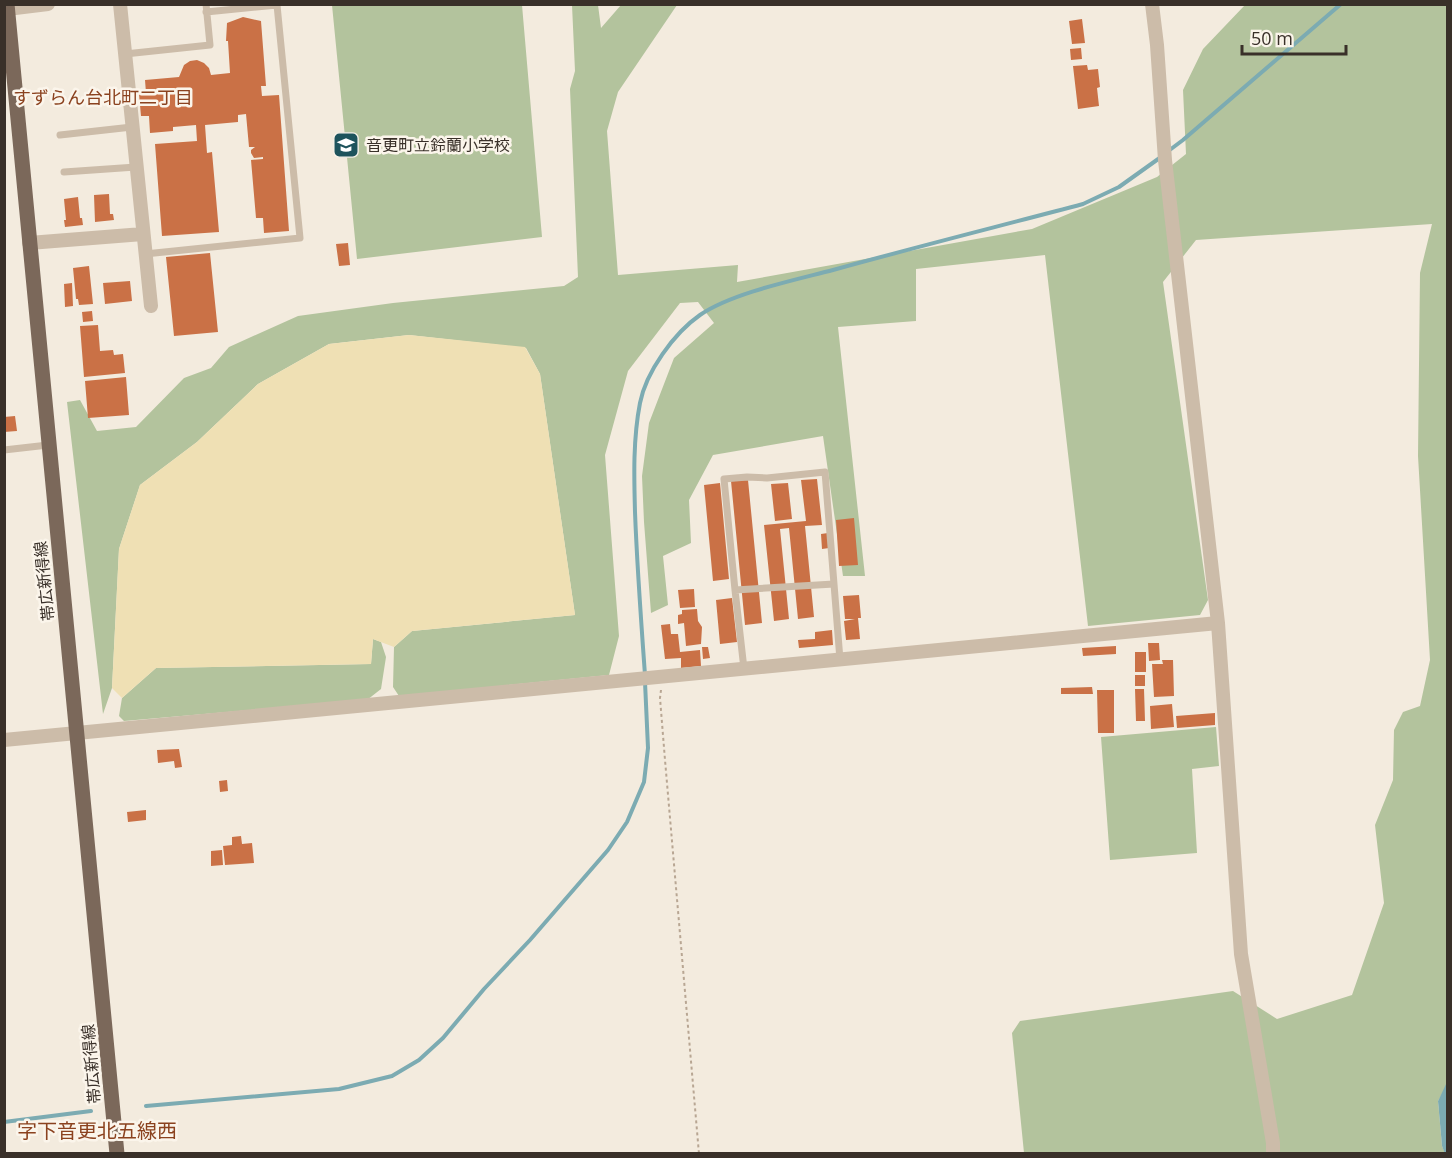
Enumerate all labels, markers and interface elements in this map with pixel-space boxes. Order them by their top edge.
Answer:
scale bar [1242,18,1346,56]
text: 50 m [1251,26,1293,50]
district label: すずらん台北町二丁目 [13,85,193,109]
school or university icon: 音更町立鈴蘭小学校 [331,130,361,160]
place label: 音更町立鈴蘭小学校 [366,134,510,156]
street label: 帯広新得線 [29,540,59,622]
street label: 帯広新得線 [77,1023,105,1105]
district label: 字下音更北五線西 [17,1117,177,1144]

